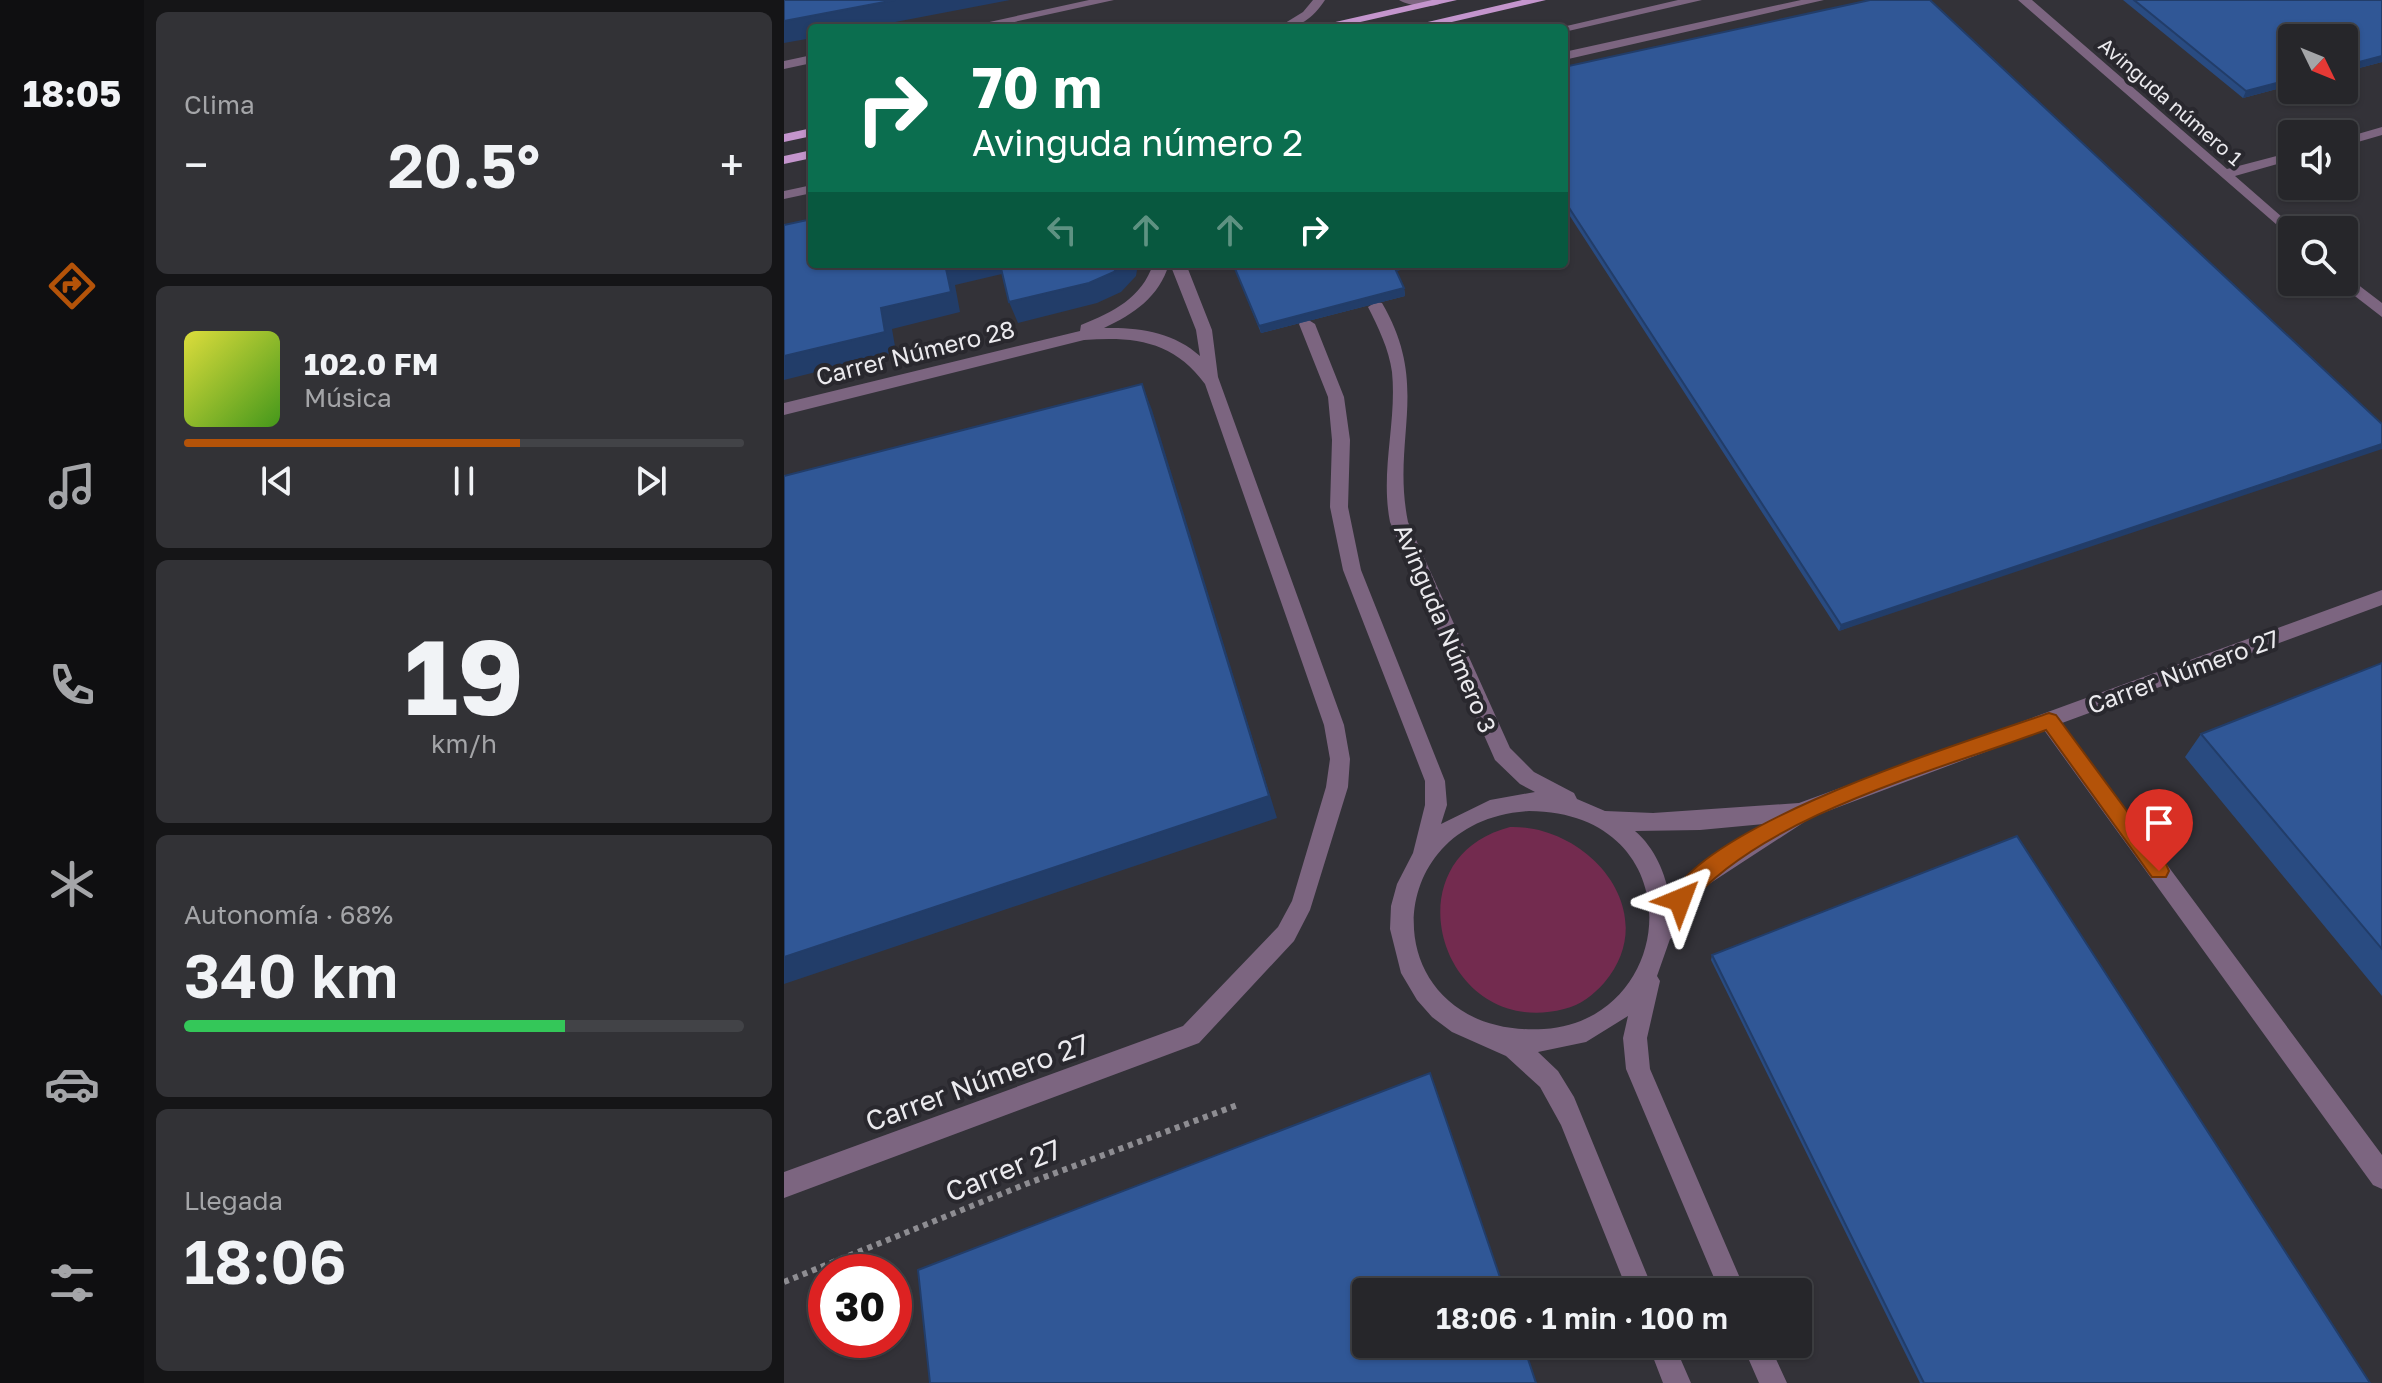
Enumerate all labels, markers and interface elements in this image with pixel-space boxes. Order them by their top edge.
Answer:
north arrow [2278,24,2358,104]
map controls [2278,24,2358,296]
street label: Avinguda número 1 [2094,32,2248,170]
text: 70 m [972,53,1102,120]
icon: right [840,56,944,160]
text: 18:05 [23,72,121,115]
text: Clima [184,89,255,120]
button: sound [2278,120,2358,200]
text: Avinguda número 2 [972,121,1303,164]
text: 20.5° [388,129,540,201]
text: − [184,138,208,191]
text: + [720,138,744,191]
icon: left [1040,208,1084,252]
icon: ahead [1124,208,1168,252]
icon: ahead [1208,208,1252,252]
icon: right [1292,208,1336,252]
button: search [2278,216,2358,296]
icon: directions [44,258,100,314]
street label: Carrer Número 28 [813,313,1017,391]
text: 102.0 FM [304,346,438,382]
text: Música [304,382,392,413]
icon: music [44,458,100,514]
icon: previous [255,459,299,503]
icon: pause [442,459,486,503]
icon: next [629,459,673,503]
street label: Avinguda Número 3 [1389,519,1503,737]
text: 19 [404,613,524,738]
street label: Carrer Número 27 [2083,623,2283,719]
icon: phone [44,657,100,713]
text: km/h [431,728,497,759]
pin [2125,789,2193,871]
icon: arrive [2137,801,2181,845]
icon: climate [44,856,100,912]
position arrow [1638,858,1722,942]
text: Autonomía · 68% [184,899,393,930]
text: 340 km [184,939,398,1011]
street label: Carrer Número 27 [861,1026,1093,1138]
icon: car [44,1056,100,1112]
street label: Carrer 27 [940,1132,1066,1208]
text: Llegada [184,1185,283,1216]
text: 18:06 [184,1225,346,1297]
speed limit sign: 30 [808,1254,912,1358]
icon: filters [44,1255,100,1311]
text: 18:06 · 1 min · 100 m [1436,1300,1728,1336]

